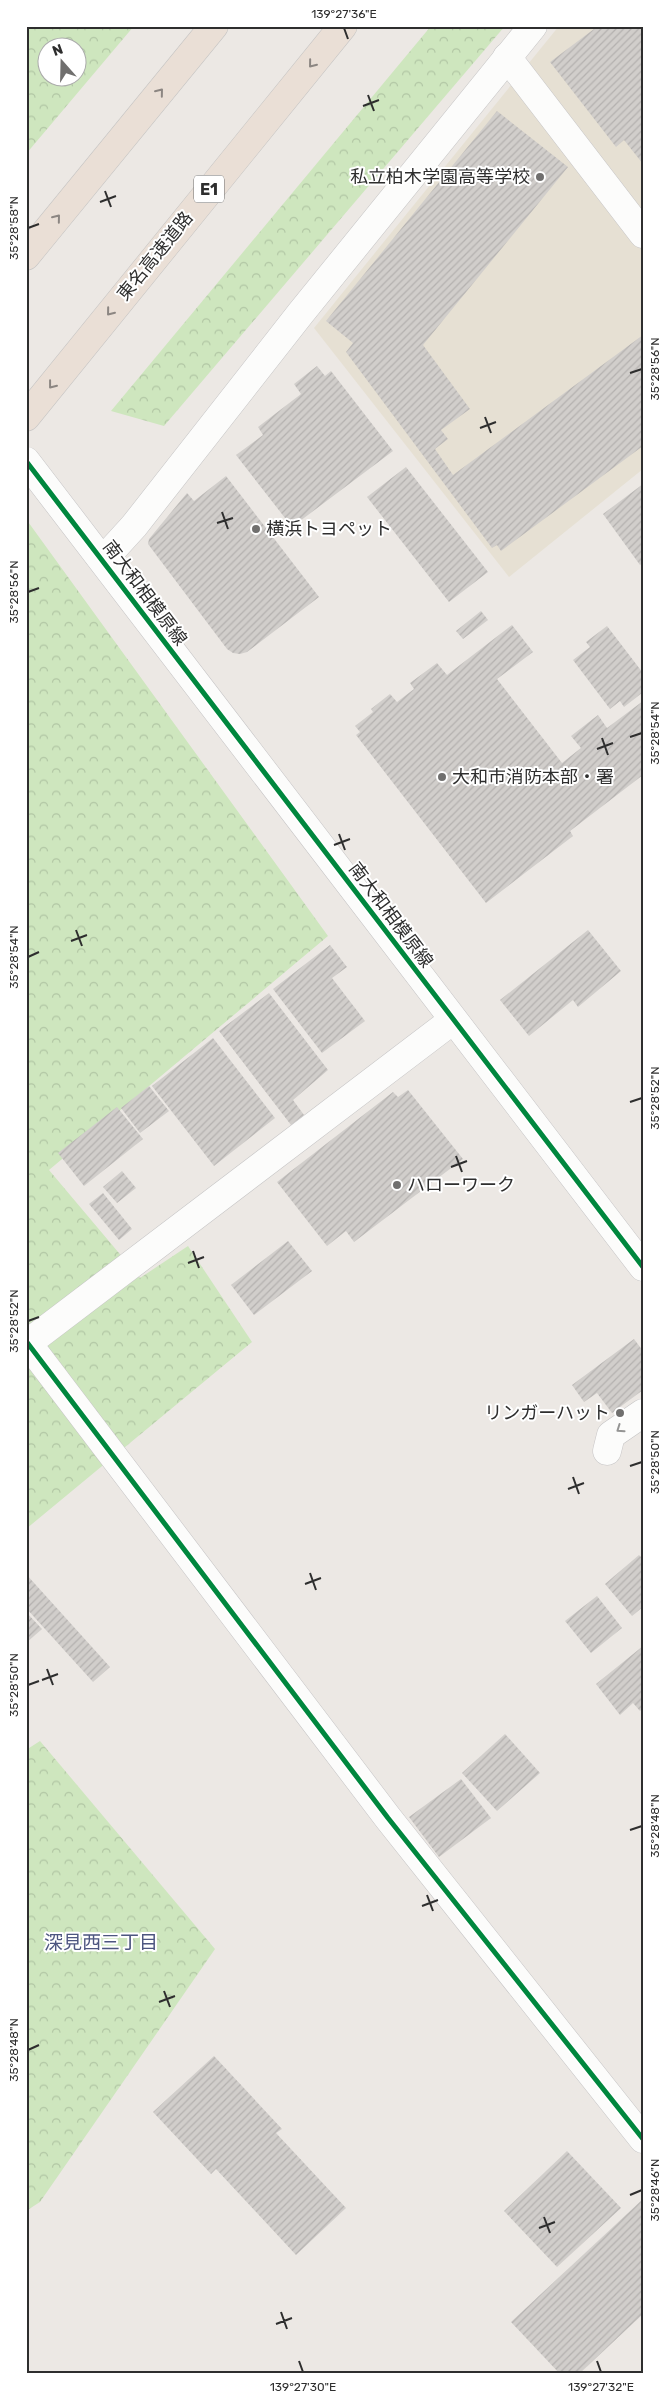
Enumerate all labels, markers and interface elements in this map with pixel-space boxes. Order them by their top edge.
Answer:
text: 139°27'36"E [311,7,377,21]
north arrow [38,38,88,88]
text: N [50,41,65,60]
one-way arrow [309,58,318,67]
one-way arrow [154,89,162,98]
place label: 私立柏木学園高等学校 [350,166,530,188]
marker: 私立柏木学園高等学校 [534,171,546,183]
road number: E1 [194,175,224,202]
text: 35°28'58"N [7,196,21,260]
street label: 東名高速道路 [112,207,198,305]
one-way arrow [52,215,60,224]
one-way arrow [107,306,115,315]
text: 35°28'56"N [648,337,662,401]
one-way arrow [49,379,57,388]
place label: 横浜トヨペット [266,518,392,540]
marker: 横浜トヨペット [250,523,262,535]
street label: 南大和相模原線 [98,536,192,650]
text: 35°28'56"N [7,560,21,624]
text: 35°28'54"N [648,701,662,765]
place label: 大和市消防本部・署 [452,766,614,788]
marker: 大和市消防本部・署 [436,771,448,783]
street label: 南大和相模原線 [344,858,438,972]
text: 35°28'54"N [7,925,21,989]
text: 35°28'52"N [648,1066,662,1130]
place label: ハローワーク [407,1174,515,1196]
marker: ハローワーク [391,1179,403,1191]
text: 35°28'52"N [7,1289,21,1353]
place label: リンガーハット [484,1402,610,1424]
marker: リンガーハット [614,1407,626,1419]
one-way arrow [616,1423,626,1432]
text: 35°28'50"N [648,1430,662,1494]
text: 35°28'50"N [7,1653,21,1717]
text: 35°28'48"N [648,1794,662,1858]
district label: 深見西三丁目 [44,1931,158,1954]
text: 35°28'48"N [7,2018,21,2082]
text: 35°28'46"N [648,2159,662,2221]
text: 139°27'30"E [270,2380,336,2394]
text: 139°27'32"E [568,2380,634,2394]

